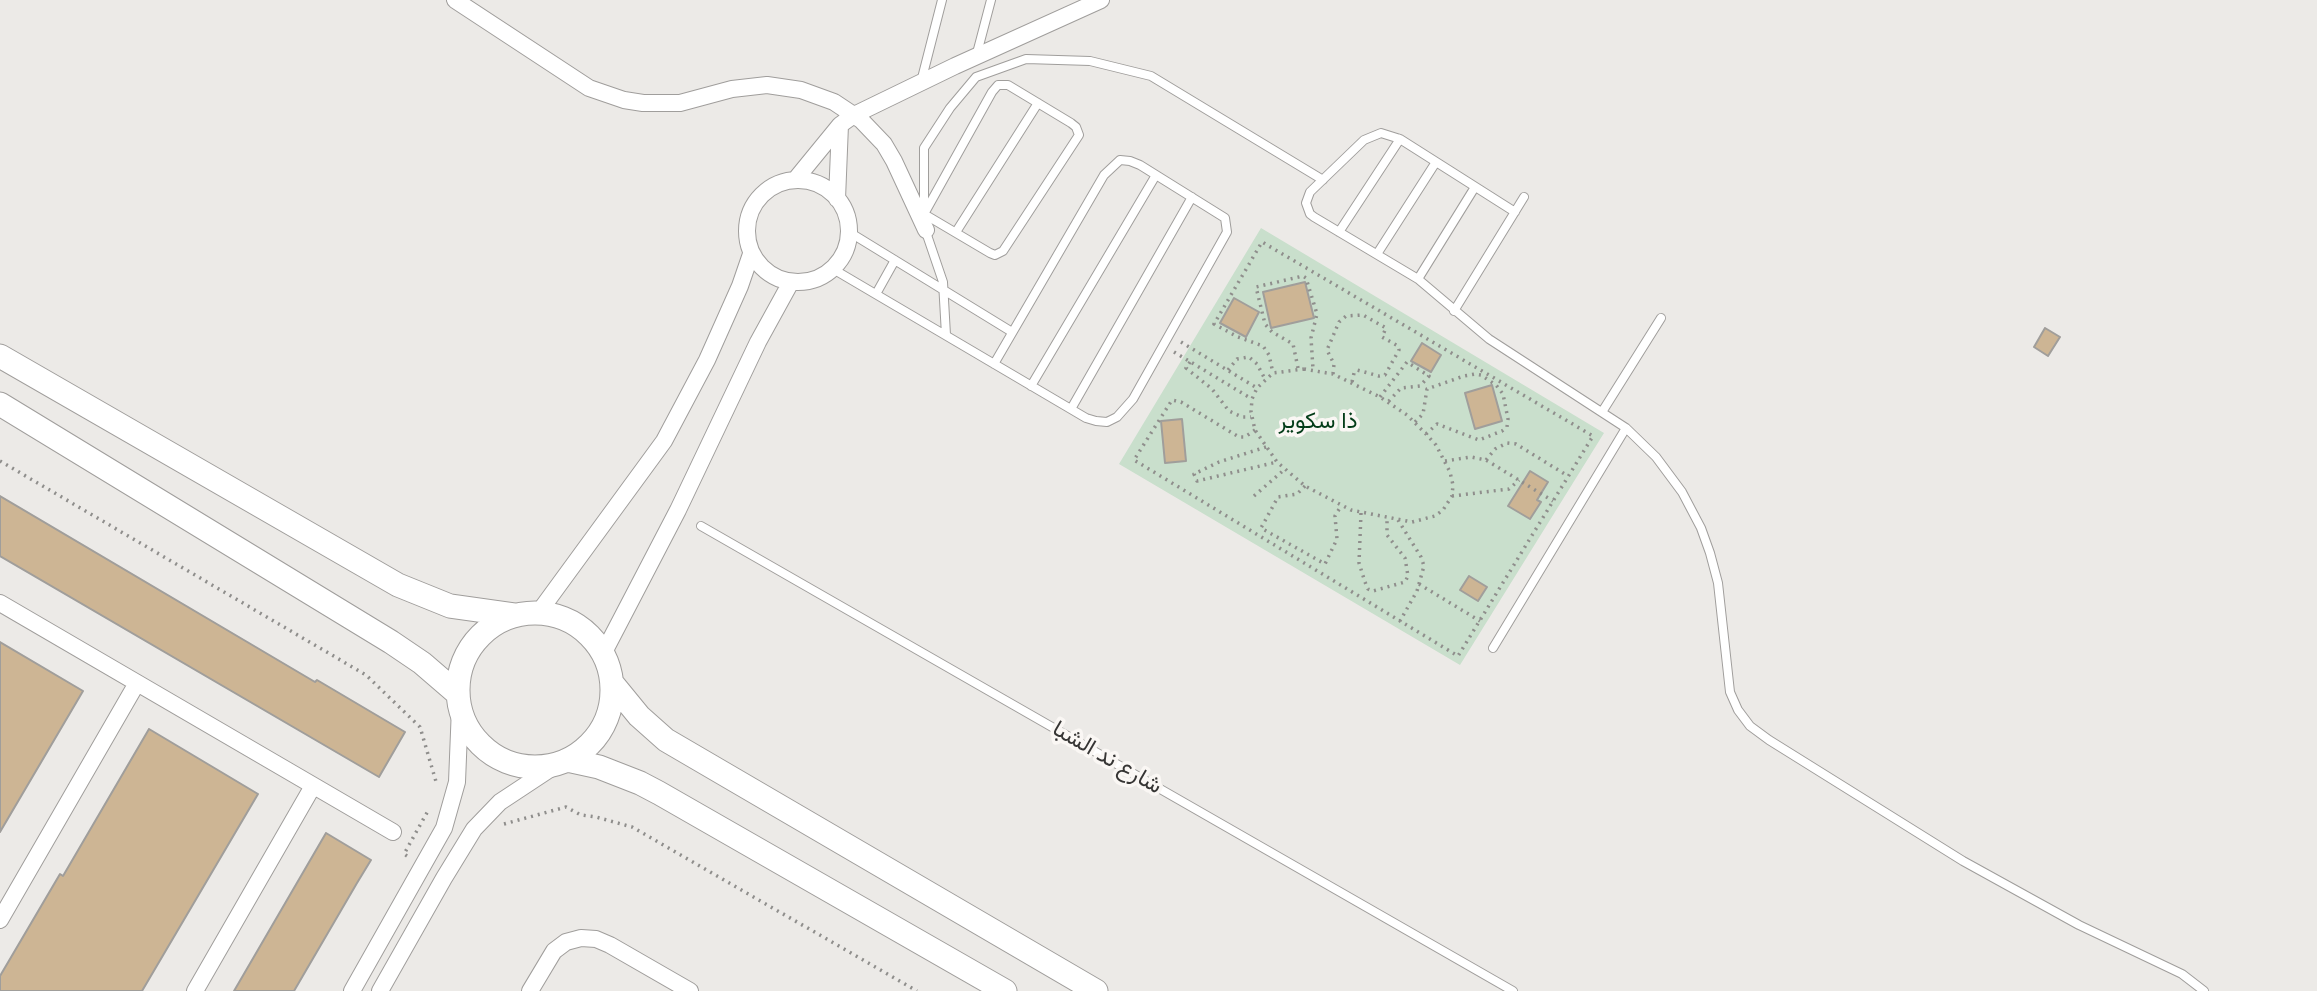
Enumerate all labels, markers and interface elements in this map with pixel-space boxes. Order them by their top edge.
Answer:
park label: ذا سكوير [1278,408,1358,436]
street label: شارع ند الشبا [1047,715,1167,801]

